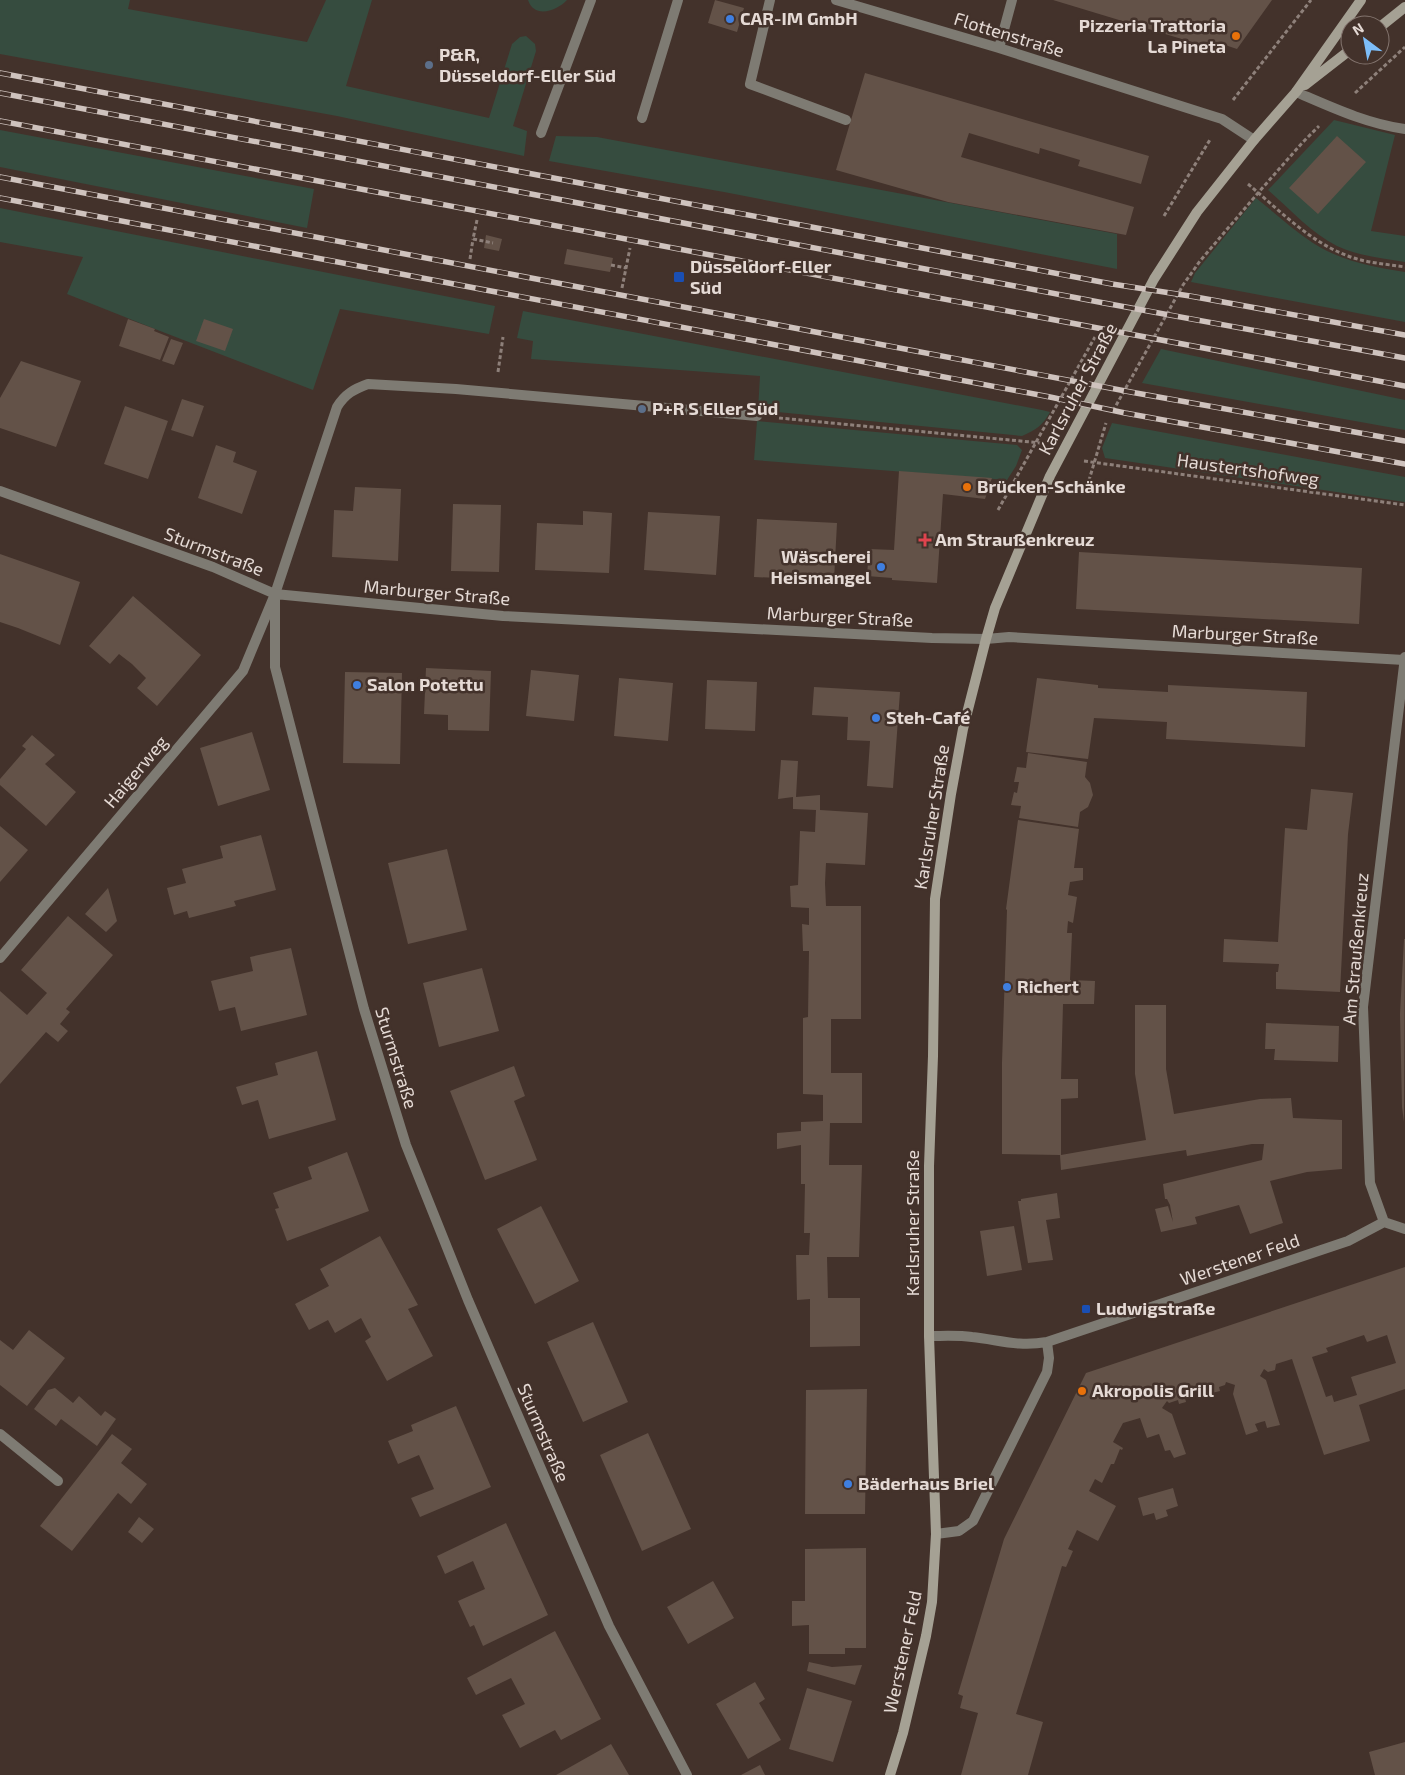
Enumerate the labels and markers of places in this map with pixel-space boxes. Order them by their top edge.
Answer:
place label: CAR-IM GmbH [740,7,858,29]
marker: CAR-IM GmbH [724,13,736,25]
place label: Pizzeria Trattoria La Pineta [1079,14,1226,57]
marker: Pizzeria Trattoria La Pineta [1230,30,1242,42]
place label: P&R, Düsseldorf-Eller Süd [439,43,616,86]
marker: P&R, Düsseldorf-Eller Süd [423,59,435,71]
place label: Düsseldorf-Eller Süd [690,255,832,298]
marker: Düsseldorf-Eller Süd [672,270,686,284]
place label: P+R S Eller Süd [652,397,778,419]
marker: P+R S Eller Süd [636,403,648,415]
place label: Brücken-Schänke [977,475,1126,497]
marker: Brücken-Schänke [961,481,973,493]
place label: Am Straußenkreuz [935,528,1095,550]
marker: Am Straußenkreuz [919,534,931,546]
place label: Wäscherei Heismangel [771,545,871,588]
marker: Wäscherei Heismangel [875,561,887,573]
place label: Salon Potettu [367,673,484,695]
marker: Salon Potettu [351,679,363,691]
place label: Steh-Café [886,706,970,728]
marker: Steh-Café [870,712,882,724]
place label: Richert [1017,975,1079,997]
marker: Richert [1001,981,1013,993]
place label: Ludwigstraße [1096,1297,1216,1319]
marker: Ludwigstraße [1080,1303,1092,1315]
place label: Akropolis Grill [1092,1379,1214,1401]
marker: Akropolis Grill [1076,1385,1088,1397]
place label: Bäderhaus Briel [858,1472,994,1494]
marker: Bäderhaus Briel [842,1478,854,1490]

